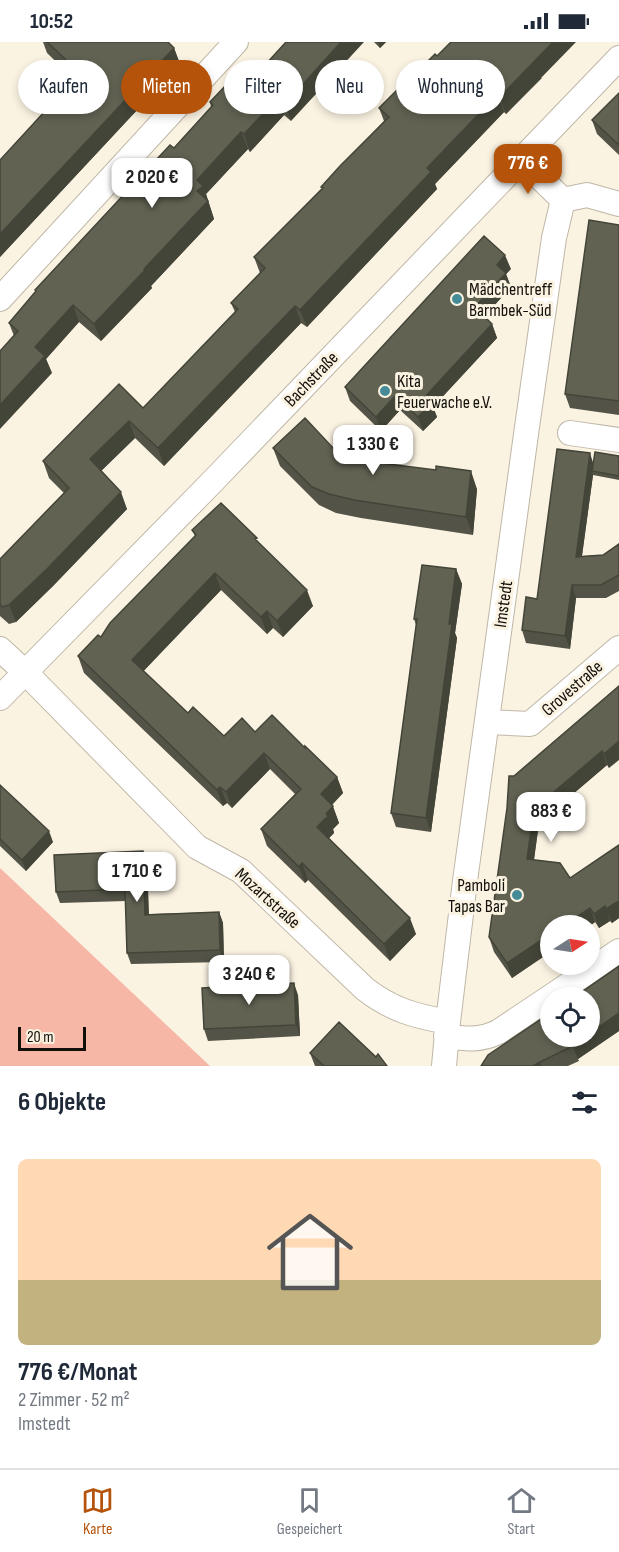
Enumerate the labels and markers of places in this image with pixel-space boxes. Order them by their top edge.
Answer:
pin: 776 € [486,144,570,195]
pin: 2 020 € [97,158,207,209]
place label: Mädchentreff Barmbek-Süd [469,279,553,321]
marker: Mädchentreff Barmbek-Süd [450,292,464,306]
place label: Kita Feuerwache e.V. [397,371,492,413]
marker: Kita Feuerwache e.V. [378,384,392,398]
pin: 1 330 € [318,425,428,476]
pin: 883 € [509,792,593,843]
pin: 1 710 € [82,852,192,903]
place label: Pamboli Tapas Bar [448,875,505,917]
marker: Pamboli Tapas Bar [510,888,524,902]
pin: 3 240 € [194,955,304,1006]

